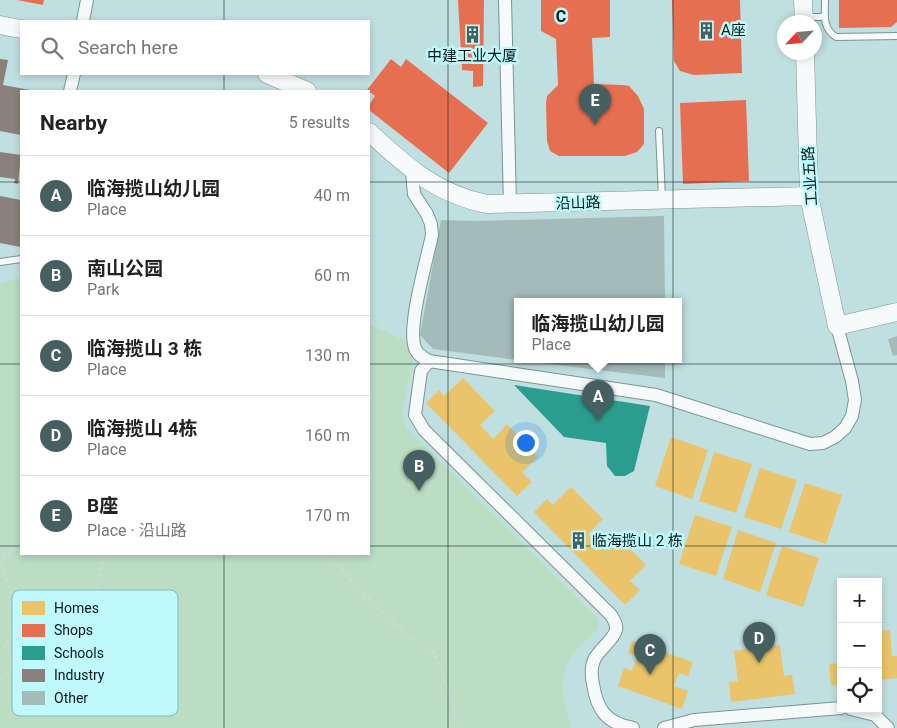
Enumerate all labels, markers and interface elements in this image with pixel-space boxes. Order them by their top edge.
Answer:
text: C [556,7,566,26]
north arrow [777,15,822,60]
search box [20,20,370,75]
building icon: A座 [697,20,717,40]
place label: A座 [721,21,746,39]
building icon: 中建工业大厦 [462,25,482,45]
icon: search [38,34,66,62]
text: Search here [78,36,178,59]
place label: 中建工业大厦 [427,47,517,65]
pin: E [579,84,611,125]
text: Nearby [40,111,107,135]
text: 5 results [289,113,350,132]
street label: 工业五路 [799,145,821,207]
text: 临海揽山幼儿园 [87,177,220,200]
text: A [51,186,61,205]
text: 40 m [314,186,350,205]
street label: 沿山路 [555,193,601,213]
text: Place [87,200,127,219]
text: 南山公园 [87,257,163,280]
text: B [51,266,61,285]
text: 60 m [314,266,350,285]
text: Park [87,280,119,299]
popup [514,298,682,363]
text: 临海揽山幼儿园 [531,312,665,335]
text: Place [531,335,571,354]
text: 临海揽山 3 栋 [87,337,202,360]
text: C [51,346,61,365]
text: 130 m [305,346,350,365]
text: Place [87,360,127,379]
pin: A [582,380,614,421]
text: 临海揽山 4栋 [87,417,198,440]
text: D [51,426,61,445]
text: 160 m [305,426,350,445]
your location [513,430,539,456]
text: Place [87,440,127,459]
pin: B [403,450,435,491]
text: B座 [87,494,118,517]
text: E [52,506,61,525]
text: 170 m [305,506,350,525]
text: Place · 沿山路 [87,521,187,540]
building icon: 临海揽山 2 栋 [568,531,588,551]
place label: 临海揽山 2 栋 [592,532,683,550]
map controls [837,578,882,713]
button: + [837,578,882,623]
legend [12,590,178,716]
text: Homes [54,600,99,616]
text: Shops [54,622,93,638]
pin: D [743,622,775,663]
button: − [837,623,882,668]
pin: C [634,634,666,675]
text: Schools [54,645,104,661]
text: Industry [54,667,105,683]
button: locate [837,668,882,713]
text: Other [54,690,88,706]

